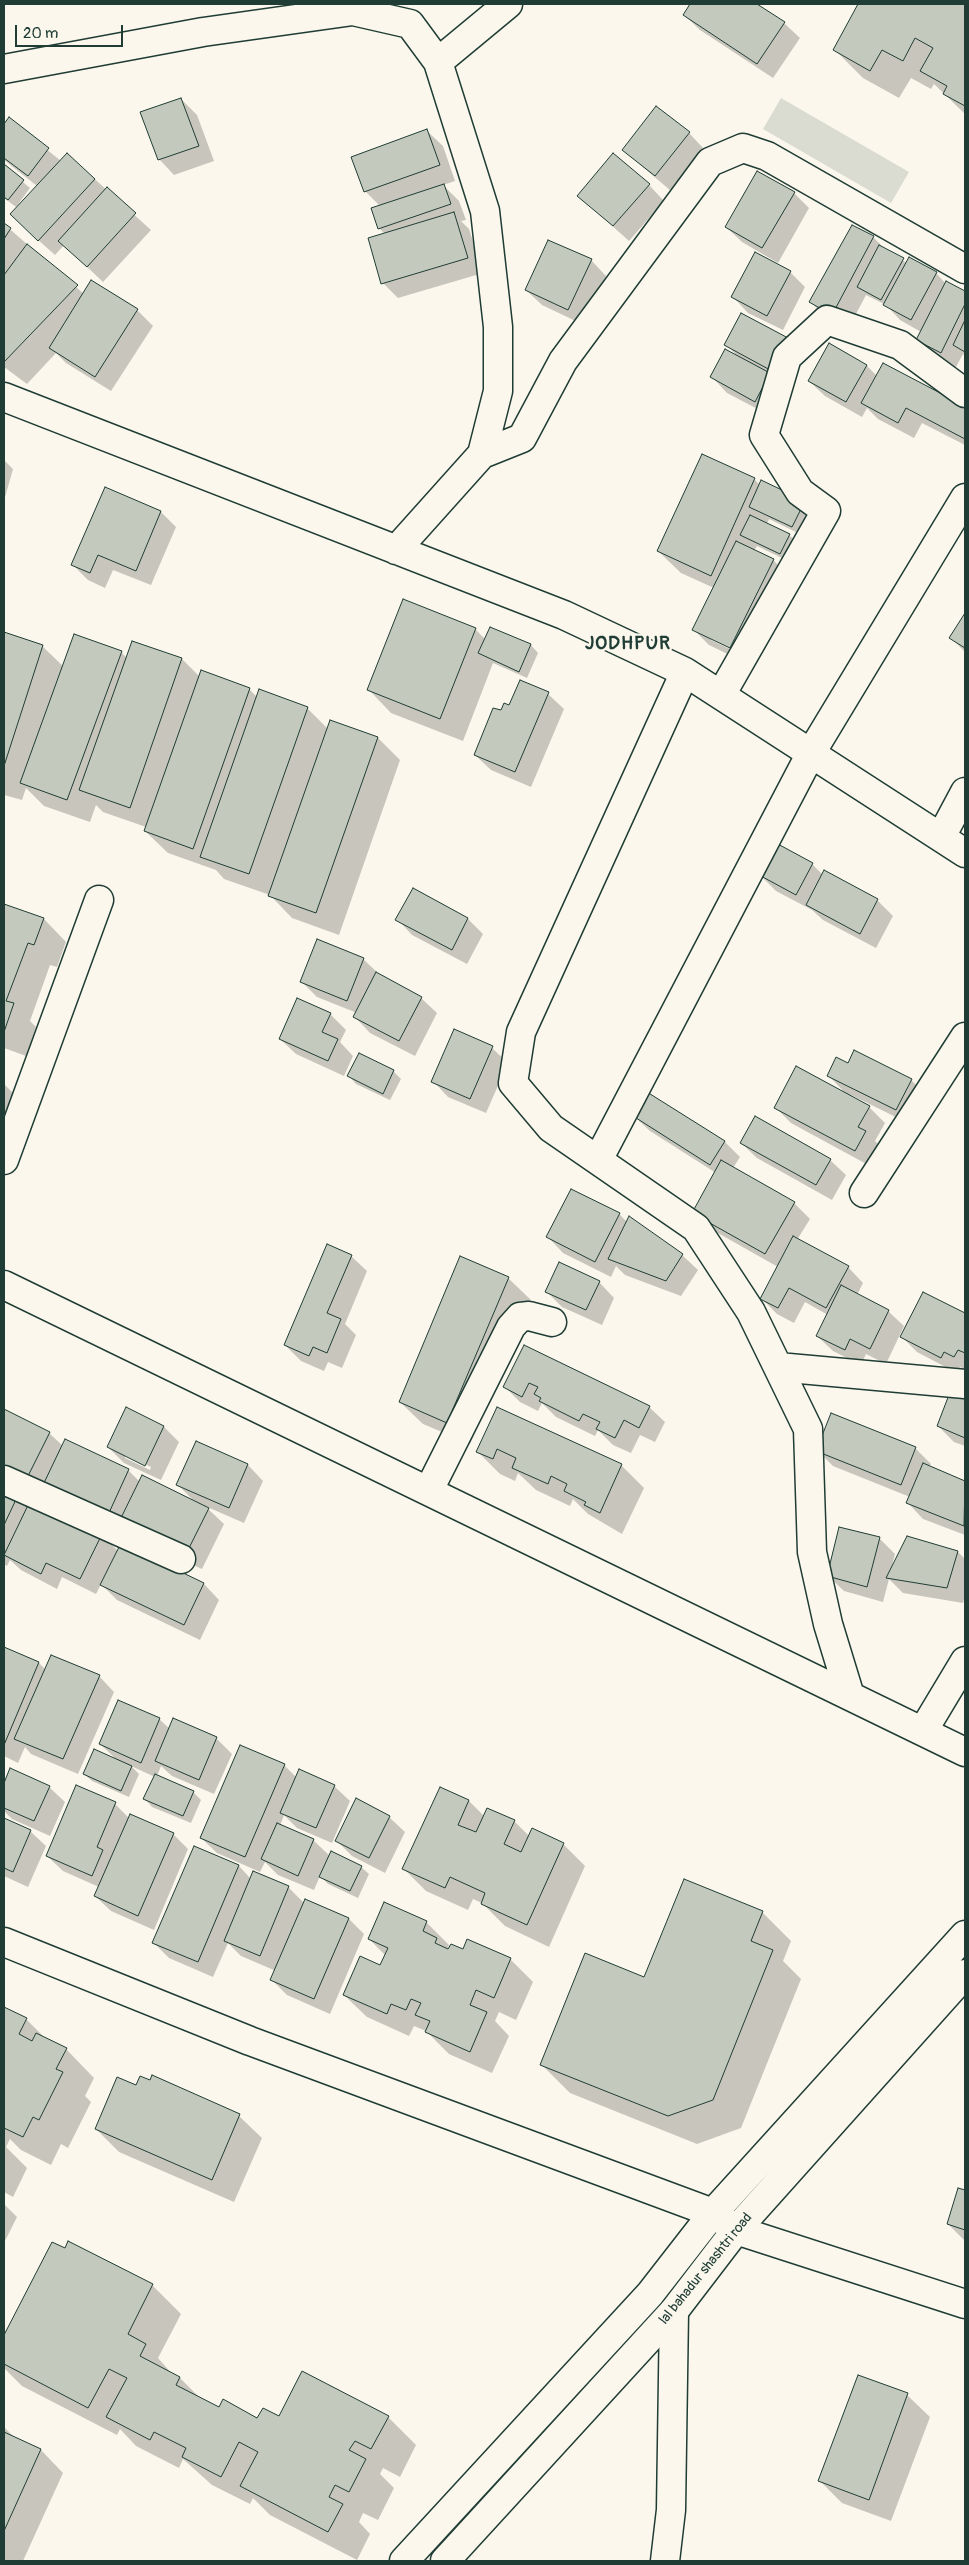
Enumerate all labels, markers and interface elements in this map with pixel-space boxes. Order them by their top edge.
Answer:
scale bar [18,15,125,47]
text: 20 m [23,24,58,43]
district label: JODHPUR [584,633,672,655]
street label: lal bahadur shashtri road [656,2210,756,2328]

